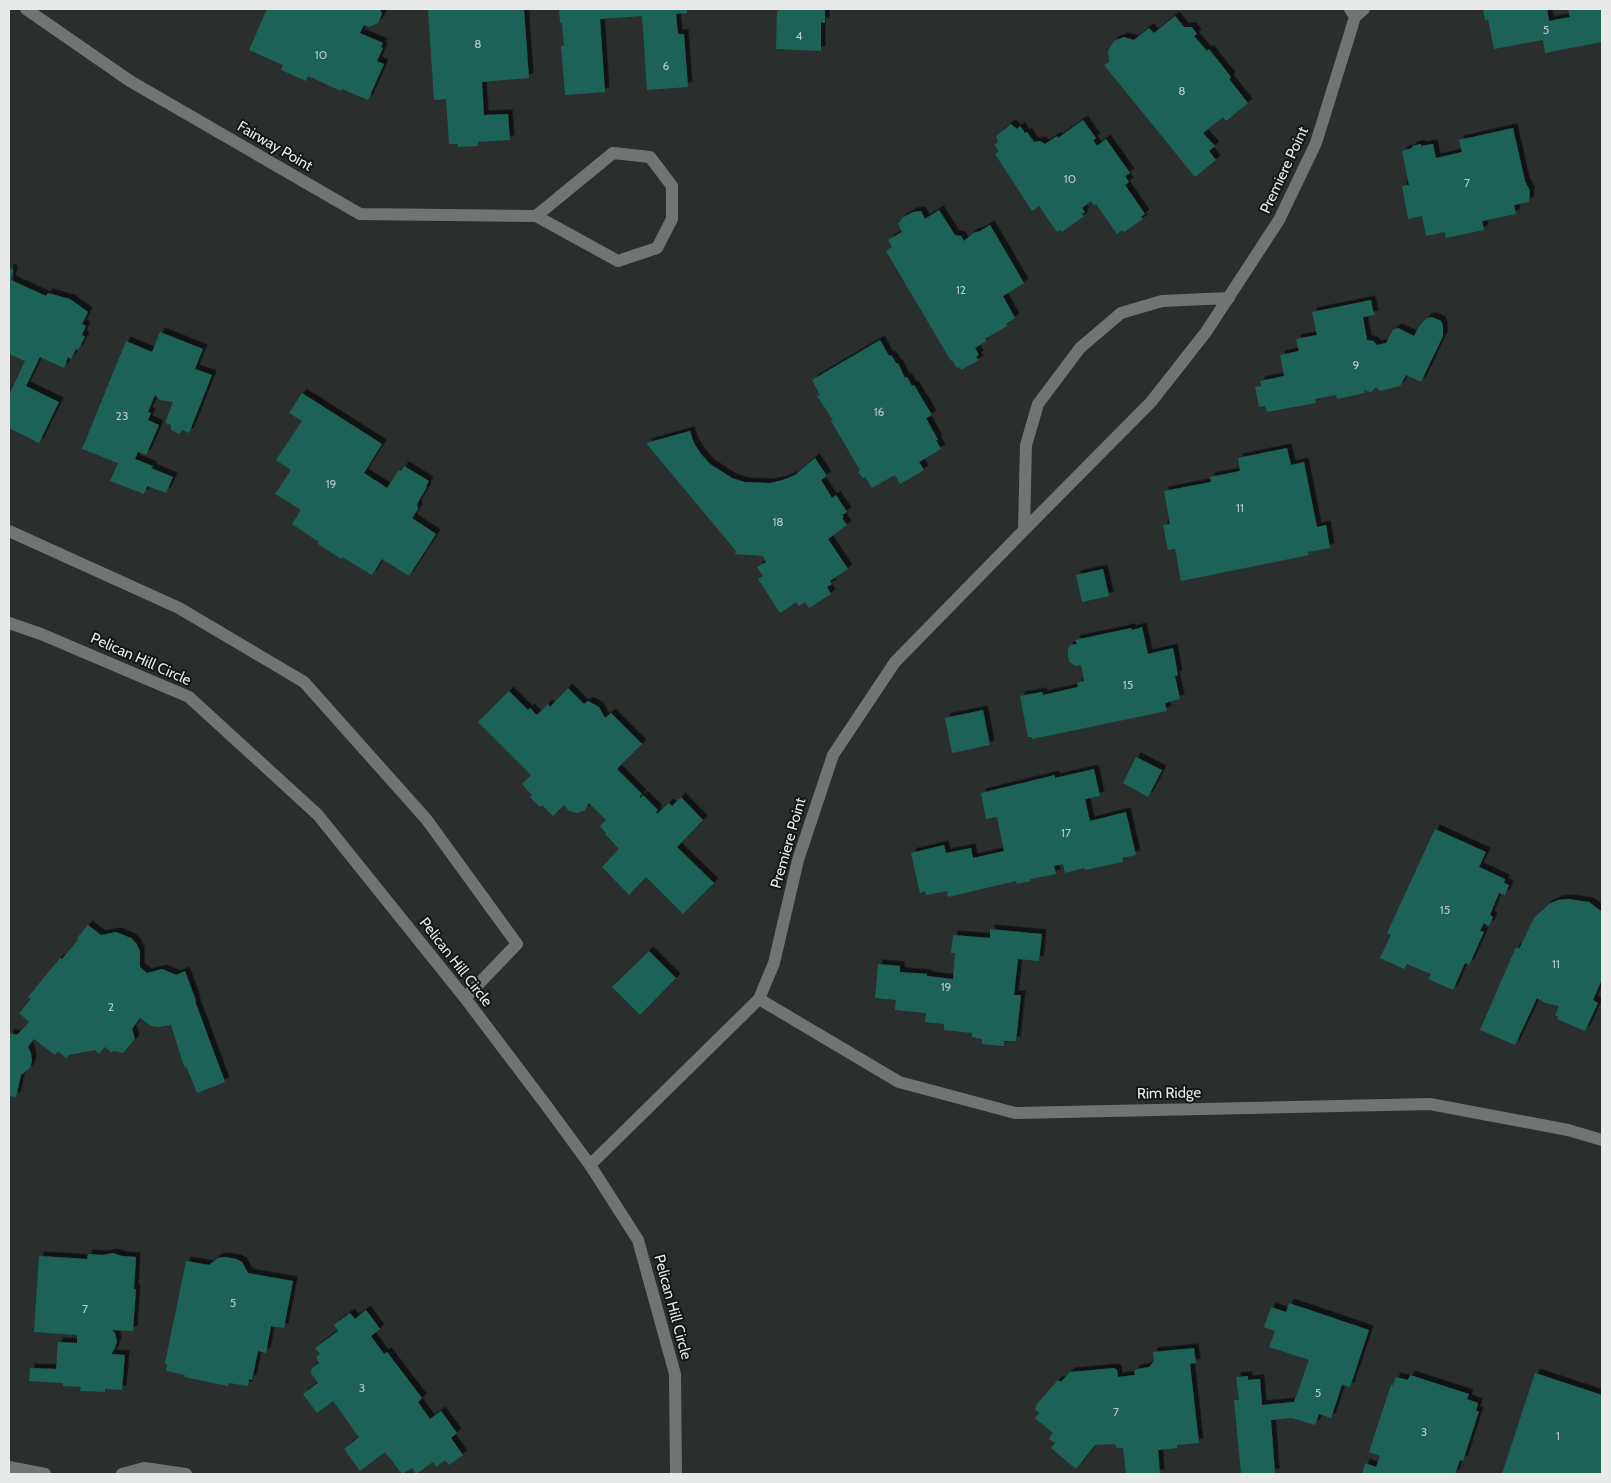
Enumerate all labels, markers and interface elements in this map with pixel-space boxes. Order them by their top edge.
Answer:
house number: 5 [1543,22,1549,37]
house number: 4 [796,28,803,43]
house number: 8 [474,36,482,51]
house number: 10 [315,47,327,62]
house number: 6 [663,58,670,73]
house number: 8 [1178,83,1186,98]
street label: Fairway Point [234,117,316,175]
street label: Premiere Point [1256,124,1312,216]
house number: 10 [1064,171,1076,186]
house number: 7 [1464,175,1470,190]
house number: 12 [956,282,966,297]
house number: 9 [1353,357,1360,372]
house number: 16 [874,404,885,419]
house number: 23 [116,408,128,423]
house number: 19 [326,476,337,491]
house number: 11 [1236,500,1244,515]
house number: 18 [772,514,784,529]
street label: Pelican Hill Circle [88,629,194,689]
house number: 15 [1123,677,1133,692]
street label: Premiere Point [766,796,810,890]
house number: 17 [1061,825,1071,840]
house number: 15 [1440,902,1450,917]
street label: Pelican Hill Circle [416,914,497,1010]
house number: 11 [1552,956,1560,971]
house number: 19 [941,979,952,994]
house number: 2 [108,999,114,1014]
street label: Rim Ridge [1137,1083,1202,1103]
street label: Pelican Hill Circle [650,1252,696,1362]
house number: 5 [230,1295,236,1310]
house number: 7 [82,1301,88,1316]
house number: 3 [359,1380,365,1395]
house number: 5 [1315,1385,1321,1400]
house number: 7 [1113,1404,1119,1419]
house number: 3 [1421,1424,1427,1439]
house number: 1 [1556,1428,1560,1443]

